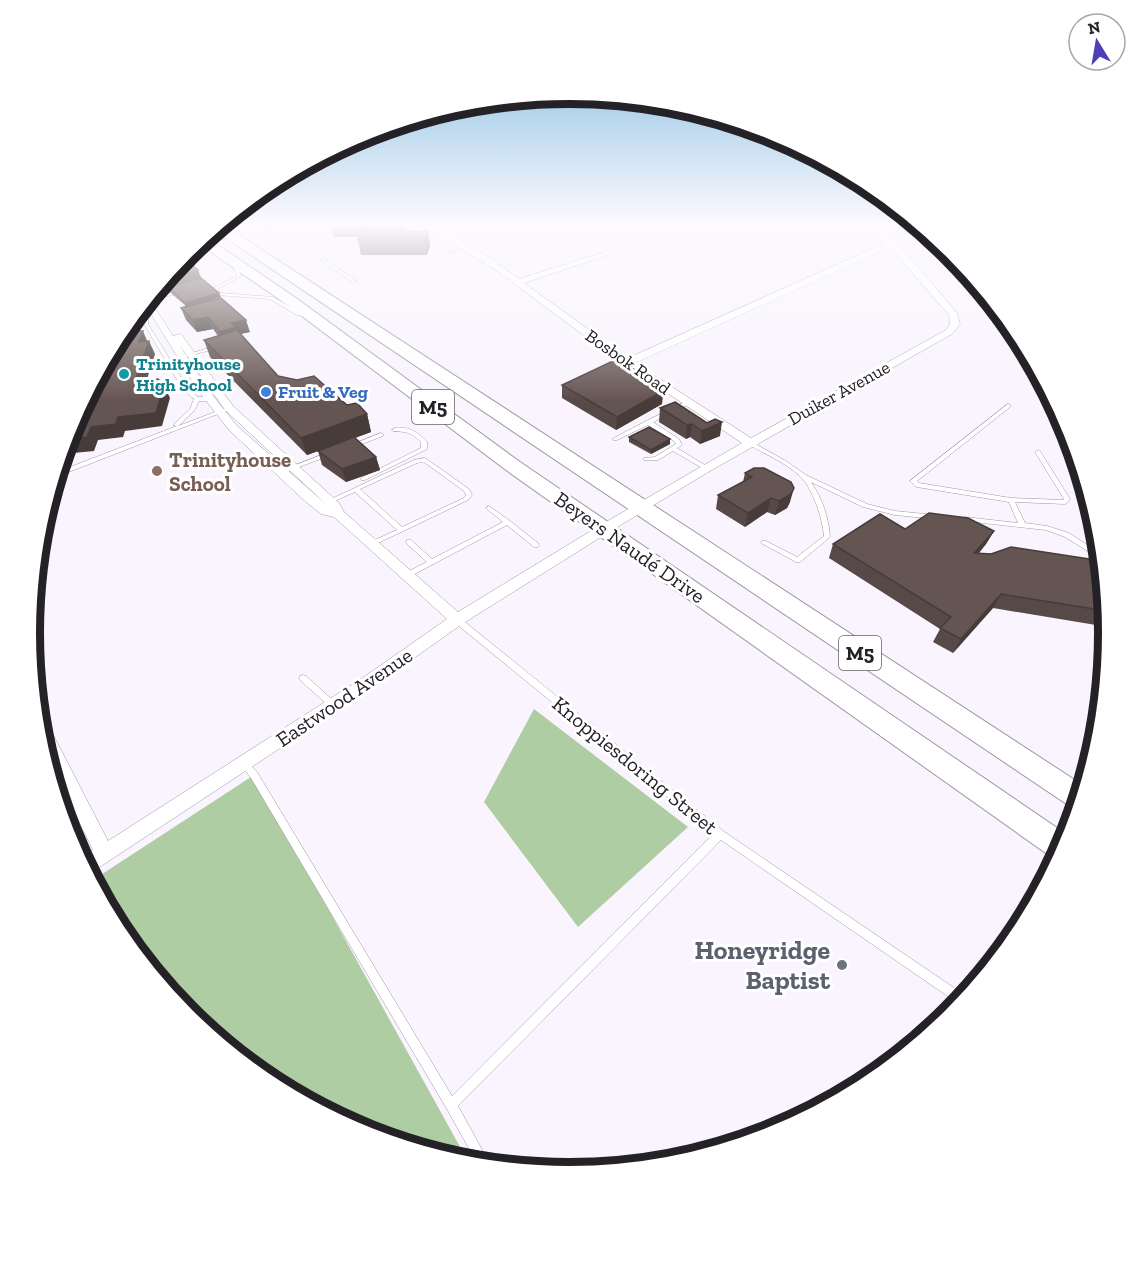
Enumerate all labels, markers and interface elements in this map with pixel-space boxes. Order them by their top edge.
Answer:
north arrow [1067,12,1127,72]
text: N [1086,17,1102,38]
street label: Bosbok Road [581,325,675,399]
place label: Trinityhouse High School [136,353,241,396]
street label: Duiker Avenue [784,356,894,430]
marker: Trinityhouse High School [117,367,131,381]
place label: Fruit & Veg [278,381,368,403]
marker: Fruit & Veg [259,385,273,399]
road number: M5 [412,390,454,424]
place label: Trinityhouse School [169,447,291,496]
marker: Trinityhouse School [150,464,164,478]
street label: Beyers Naudé Drive [550,486,710,608]
road number: M5 [839,636,881,670]
street label: Eastwood Avenue [271,642,417,752]
street label: Knoppiesdoring Street [547,691,723,839]
place label: Honeyridge Baptist [694,934,831,996]
marker: Honeyridge Baptist [835,958,849,972]

